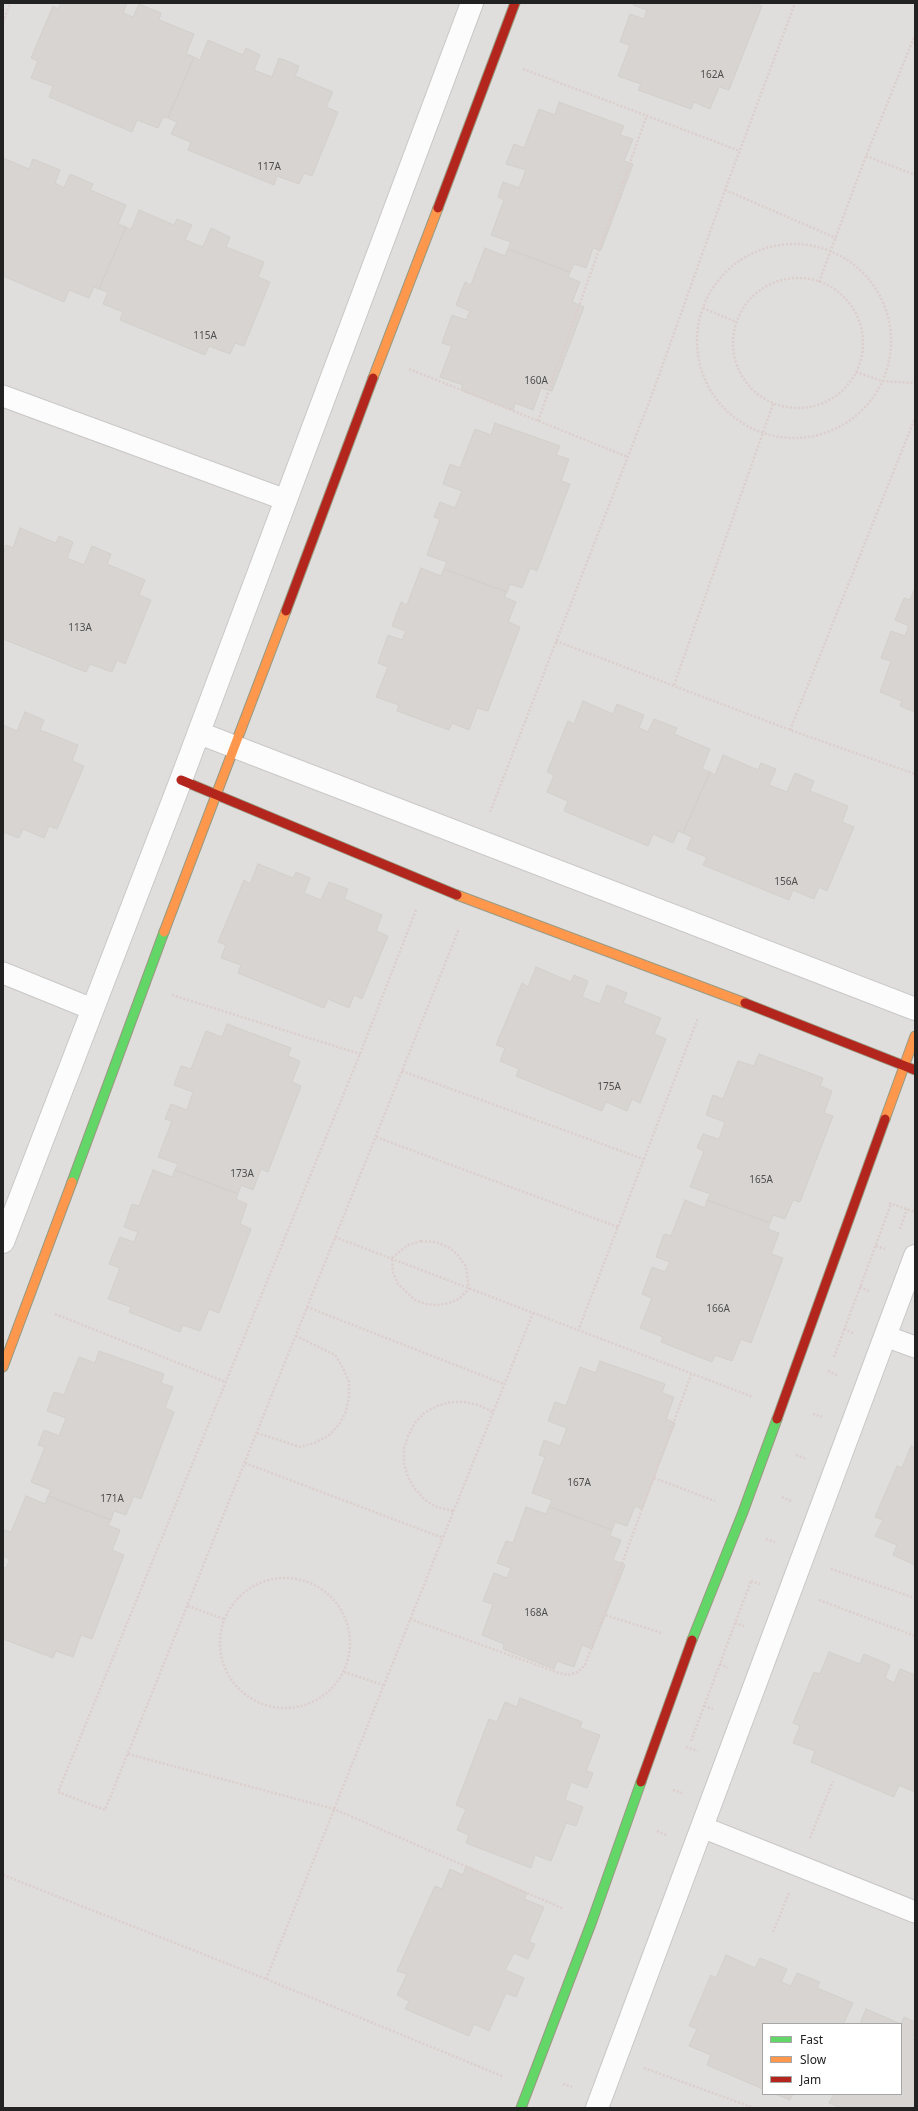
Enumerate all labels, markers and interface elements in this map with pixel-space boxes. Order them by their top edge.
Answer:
house number: 162A [700,69,724,81]
house number: 117A [257,161,281,173]
house number: 115A [193,330,217,342]
house number: 160A [524,375,548,387]
house number: 113A [68,622,92,634]
house number: 156A [774,876,798,888]
house number: 175A [597,1081,621,1093]
house number: 173A [230,1168,254,1180]
house number: 165A [749,1174,773,1186]
house number: 166A [706,1303,730,1315]
house number: 167A [567,1477,591,1489]
house number: 171A [100,1493,124,1505]
house number: 168A [524,1607,548,1619]
legend [762,2023,902,2095]
text: Fast [800,2031,823,2048]
text: Slow [800,2051,826,2068]
text: Jam [800,2071,821,2088]

